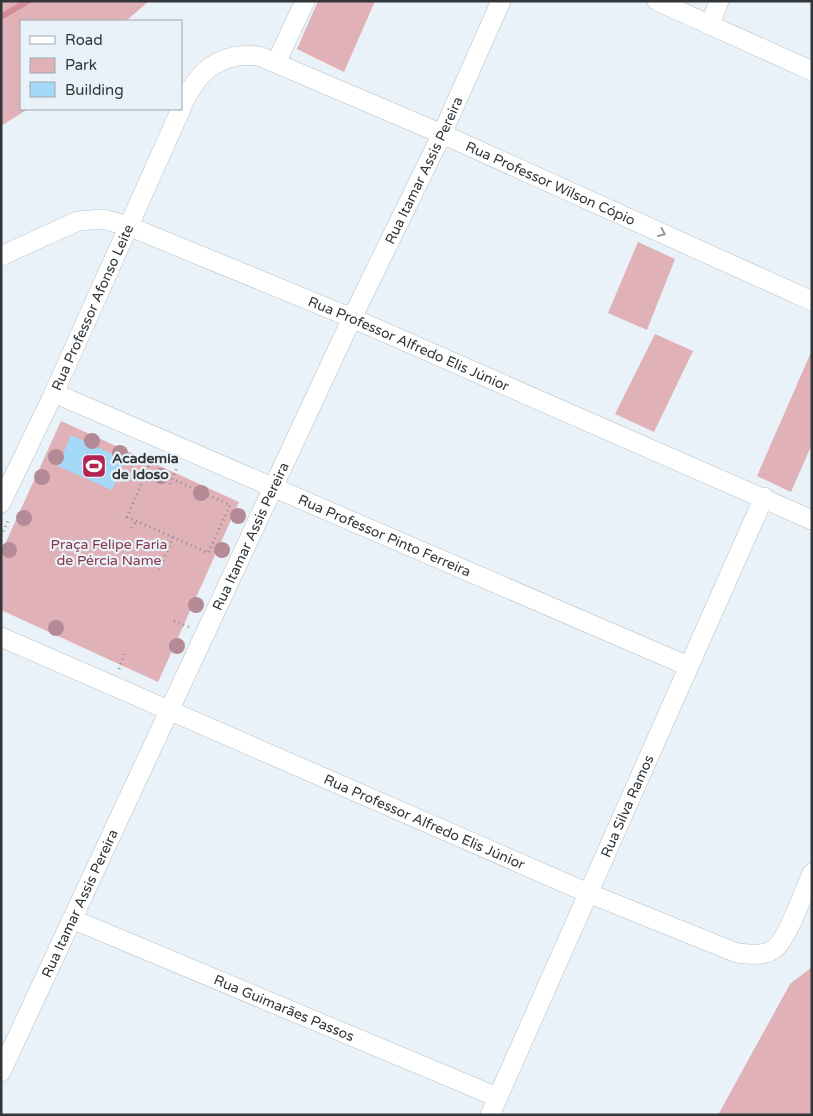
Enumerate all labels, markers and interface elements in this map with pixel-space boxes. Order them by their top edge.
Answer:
legend [20,20,182,110]
text: Road [65,31,103,49]
text: Park [65,56,97,74]
text: Building [65,81,124,99]
street label: Rua Itamar Assis Pereira [381,94,467,247]
street label: Rua Professor Wilson Cópio [463,138,638,229]
street label: Rua Professor Afonso Leite [48,222,137,393]
one-way arrow [657,227,666,238]
street label: Rua Professor Alfredo Elis Júnior [306,293,512,395]
place label: Academia de Idoso [112,450,179,483]
sports icon: Academia de Idoso [81,453,107,479]
street label: Rua Itamar Assis Pereira [209,460,293,613]
street label: Rua Professor Pinto Ferreira [295,491,473,581]
park label: Praça Felipe Faria de Pércia Name [51,536,167,569]
street label: Rua Silva Ramos [597,752,658,860]
street label: Rua Professor Alfredo Elis Júnior [321,771,528,874]
street label: Rua Itamar Assis Pereira [38,827,122,980]
street label: Rua Guimarães Passos [211,971,357,1045]

